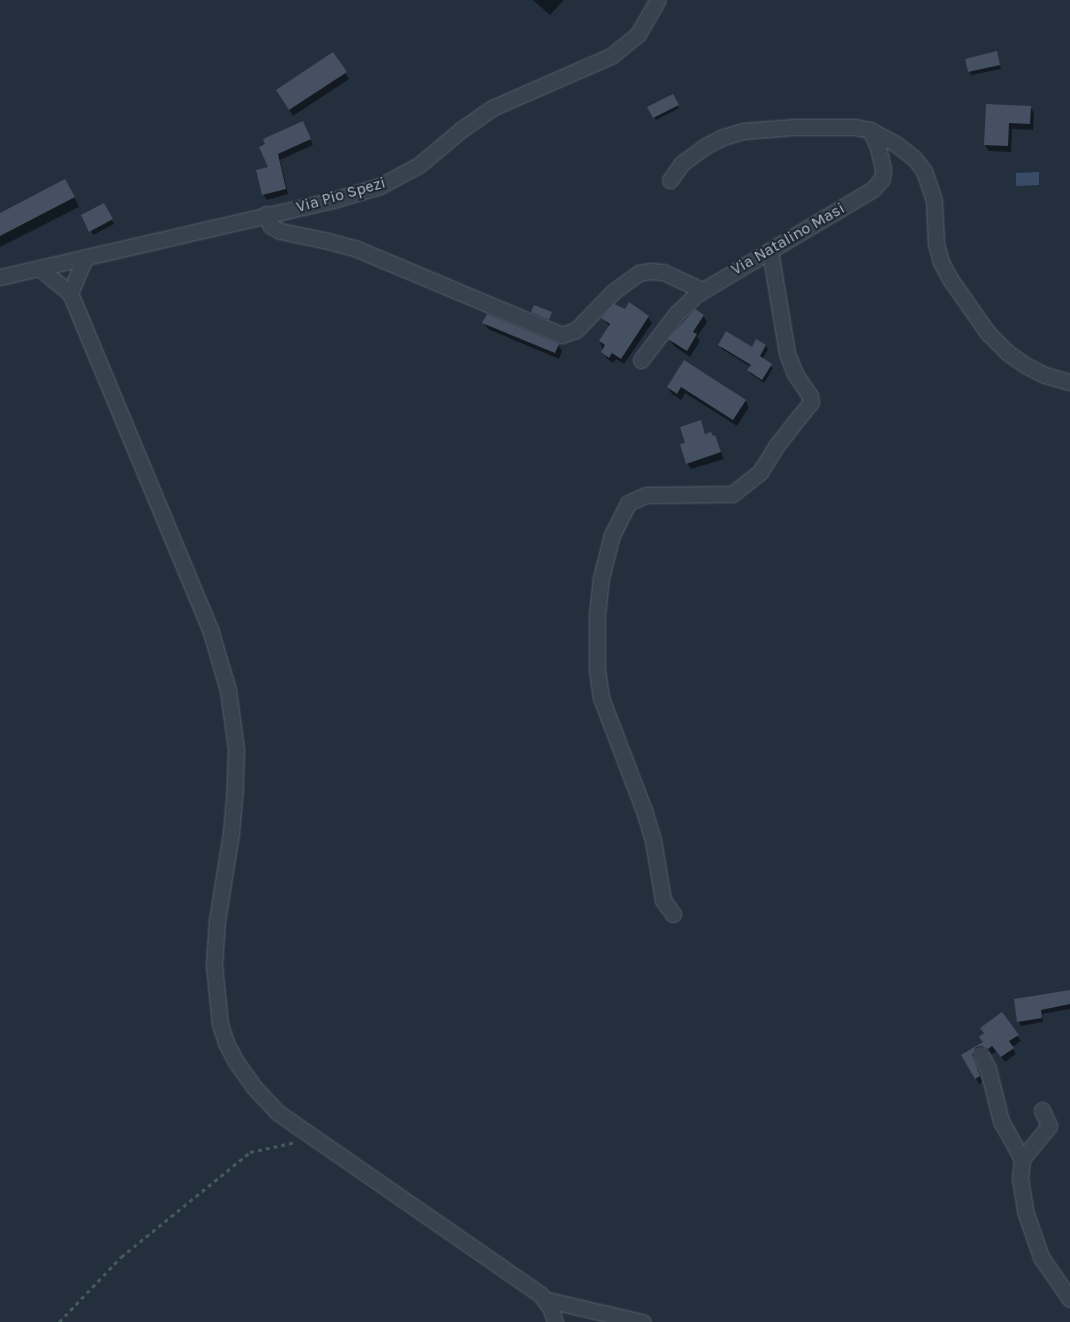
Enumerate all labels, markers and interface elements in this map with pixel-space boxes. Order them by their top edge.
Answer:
street label: Via Pio Spezi [294,173,388,217]
street label: Via Natalino Masi [728,199,848,279]

